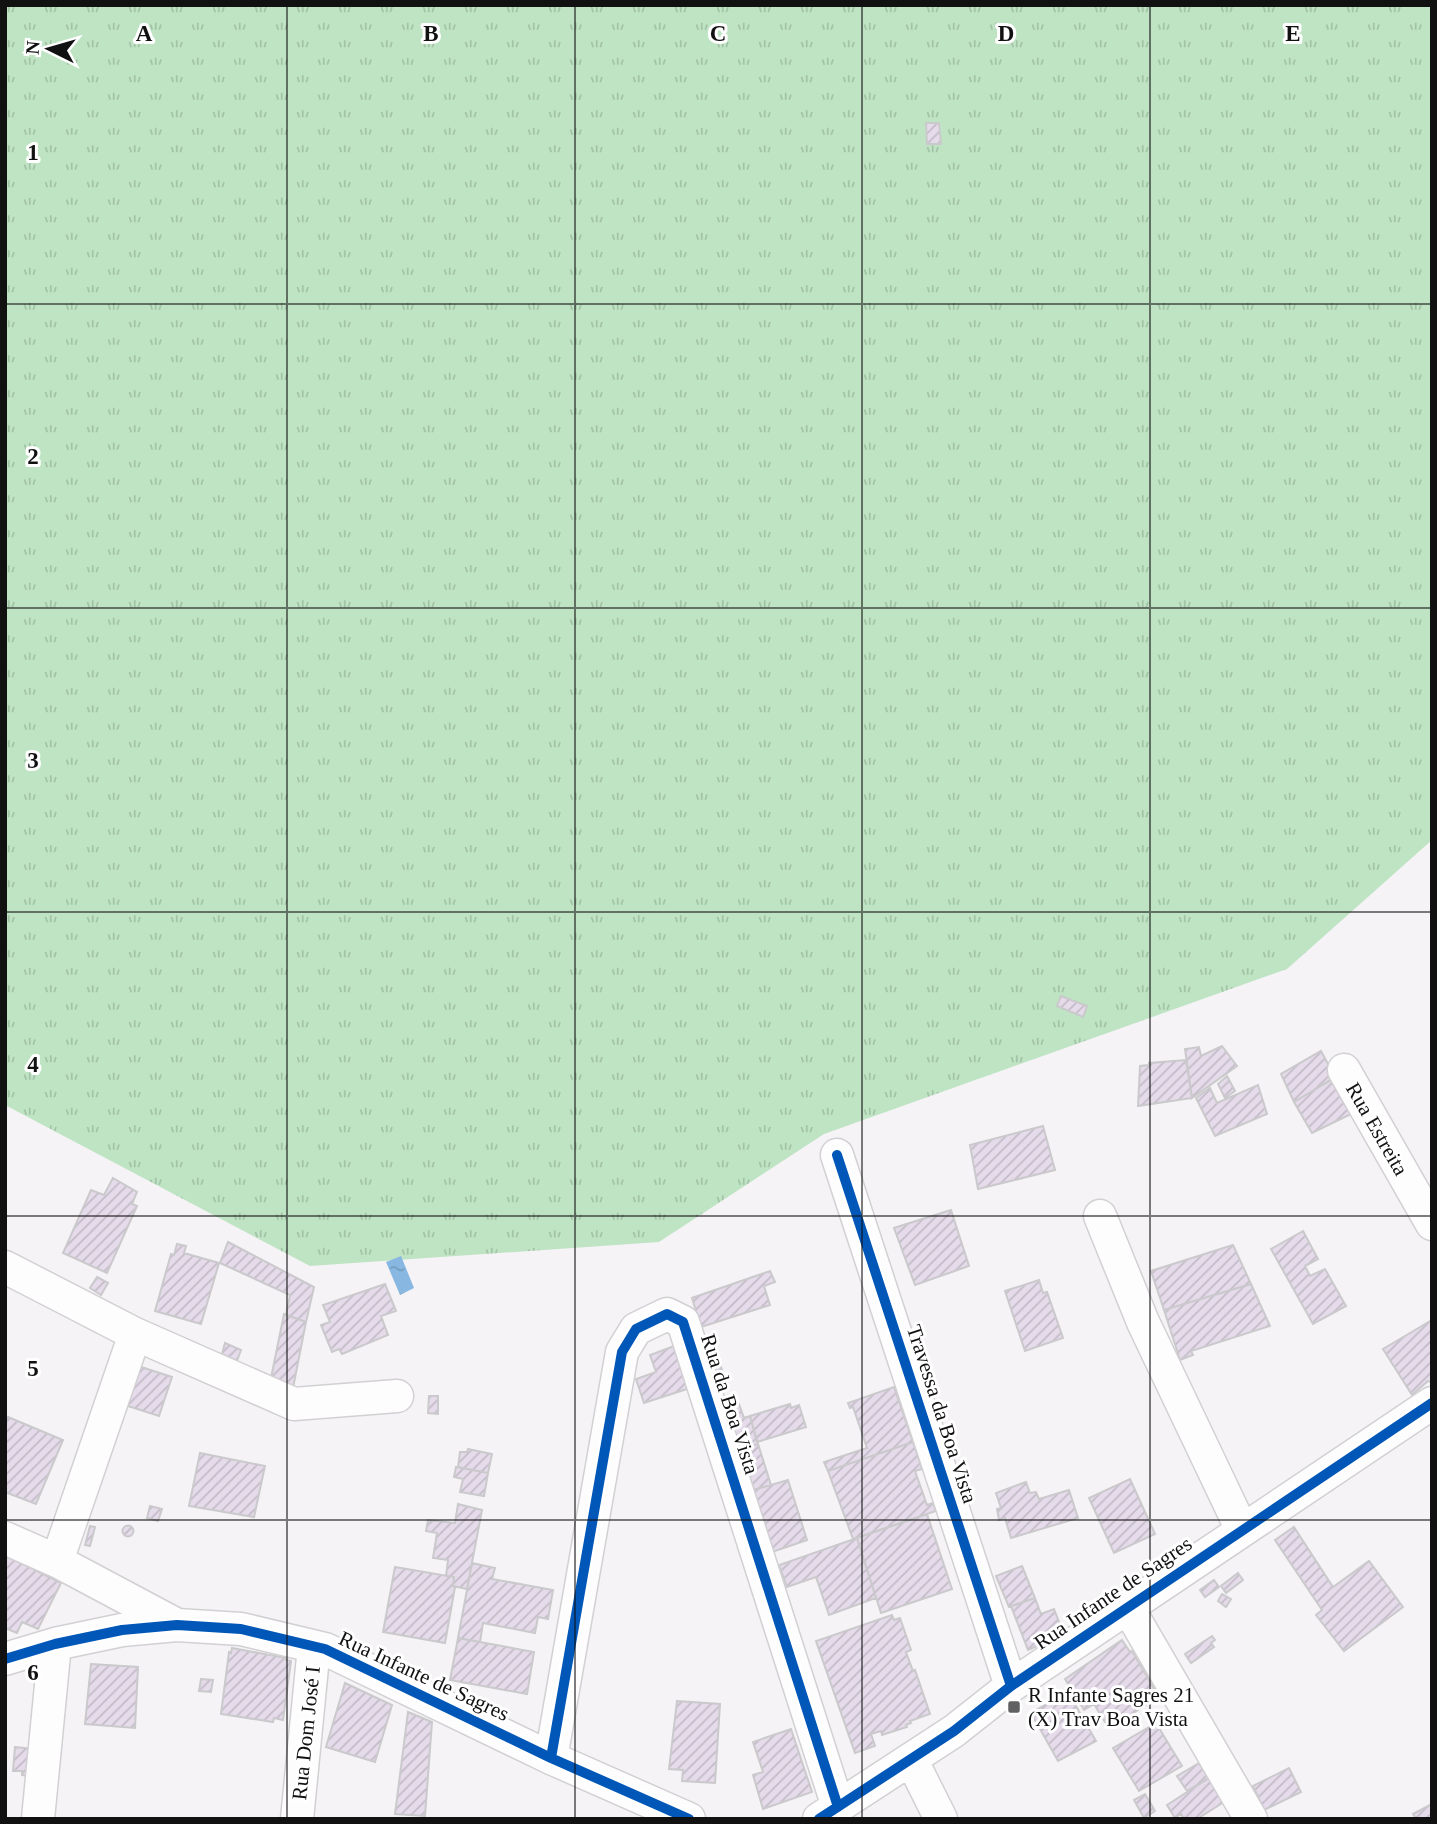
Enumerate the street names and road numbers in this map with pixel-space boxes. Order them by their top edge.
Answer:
street label: Rua Estreita [1341,1078,1414,1180]
street label: Travessa da Boa Vista [902,1322,982,1507]
street label: Rua da Boa Vista [696,1331,764,1478]
street label: Rua Infante de Sagres [1030,1531,1196,1655]
street label: Rua Infante de Sagres [335,1626,513,1726]
street label: Rua Dom José I [287,1665,325,1801]

